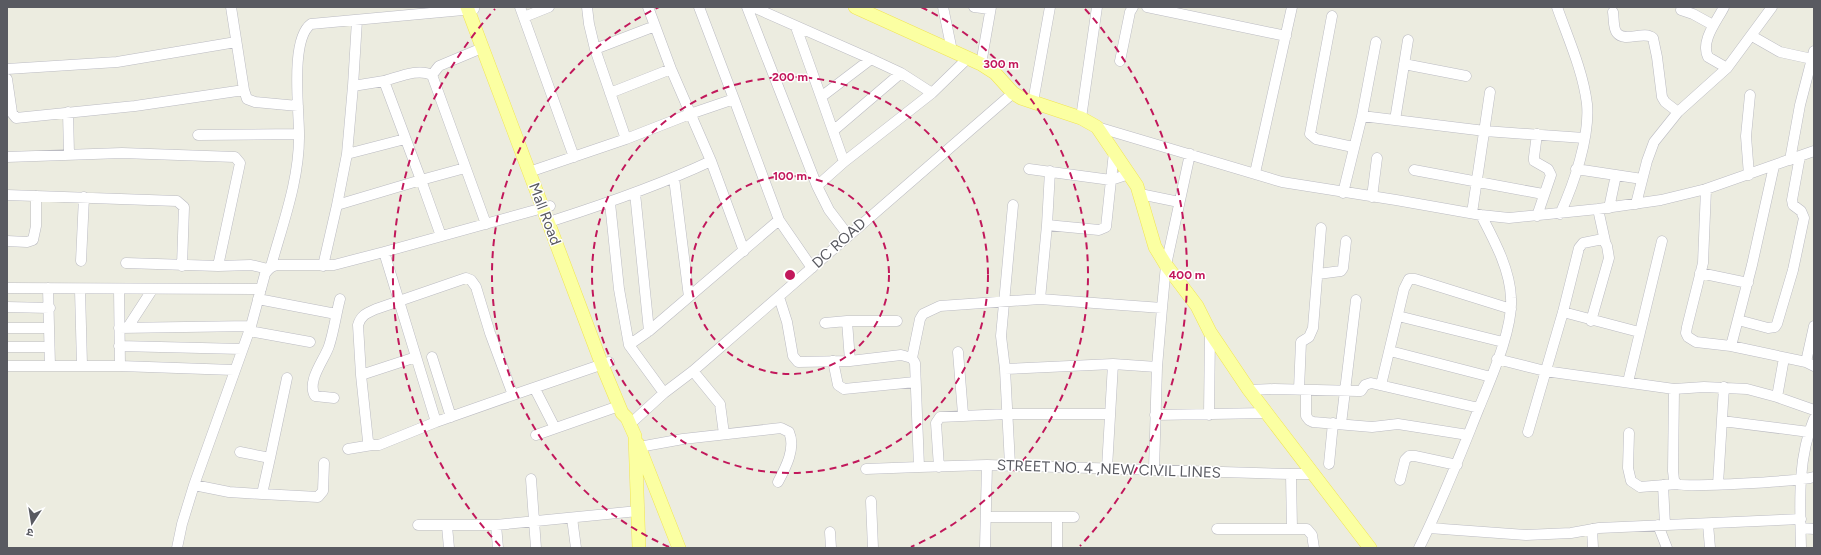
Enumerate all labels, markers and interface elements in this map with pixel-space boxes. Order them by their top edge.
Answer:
text: 300 m [983,57,1019,71]
text: 200 m [772,70,808,84]
text: 100 m [773,169,807,183]
street label: Mall Road [525,180,565,248]
street label: DC ROAD [808,214,870,272]
centre of rings [783,268,797,282]
text: 400 m [1169,268,1205,282]
street label: STREET NO. 4 ,NEW CIVIL LINES [997,456,1221,482]
north arrow [12,503,52,543]
text: उ [25,525,35,539]

